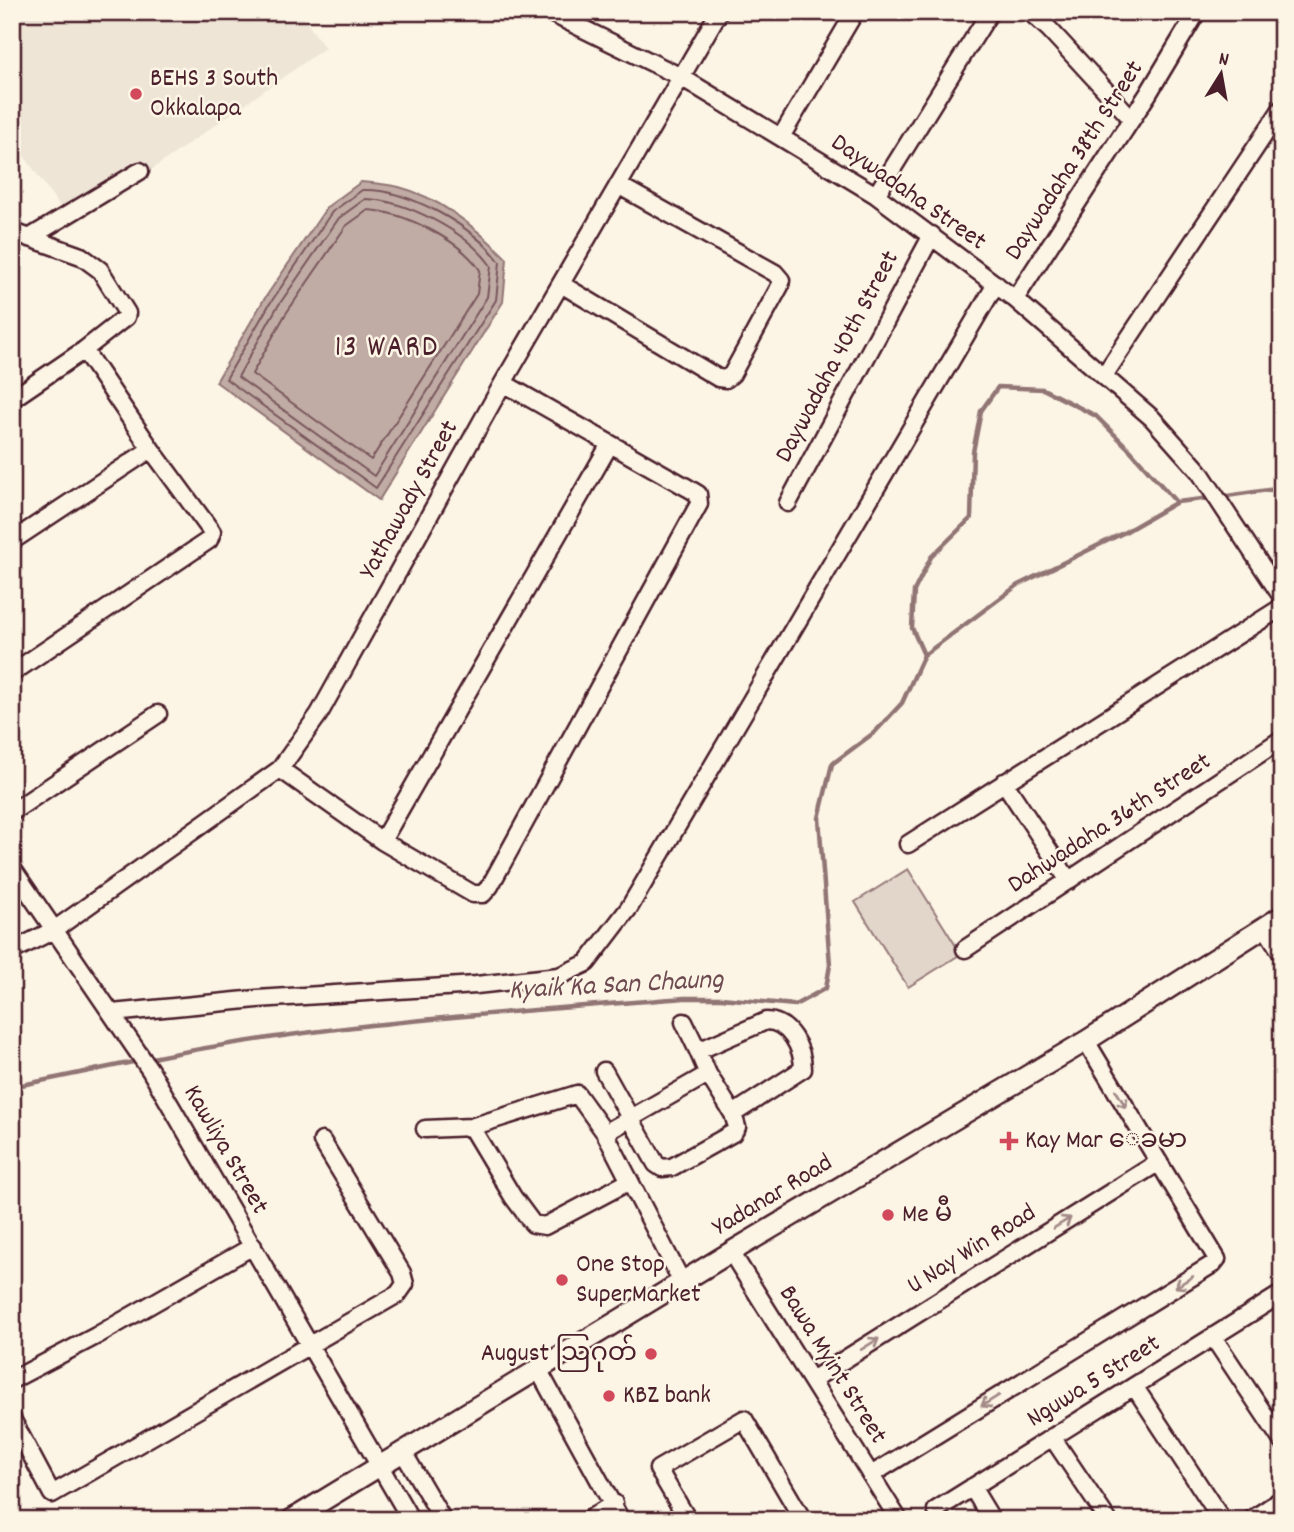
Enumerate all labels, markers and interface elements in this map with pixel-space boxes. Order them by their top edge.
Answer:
north arrow [1186,38,1256,108]
text: N [1216,47,1231,75]
street label: Daywadaha 38th Street [996,53,1154,268]
place label: BEHS 3 South Okkalapa [150,61,278,128]
marker: BEHS 3 South Okkalapa [128,86,144,102]
street label: Daywadaha Street [823,125,994,261]
street label: Daywadaha 40th Street [766,244,910,469]
district label: 13 WARD [335,328,439,371]
street label: Yathawady Street [351,414,469,586]
street label: Dahwadaha 36th Street [1001,744,1219,904]
water label: Kyaik Ka San Chaung [508,961,725,1013]
street label: Kawliya Street [173,1078,277,1222]
one-way arrow [1114,1089,1128,1109]
place label: Kay Mar ေခမာ [1025,1123,1187,1160]
marker: Kay Mar ေခမာ [999,1131,1019,1151]
street label: Yadanar Road [706,1145,840,1247]
place label: Me မီ [902,1195,952,1234]
street label: U Nay Win Road [900,1196,1044,1304]
marker: Me မီ [880,1207,896,1223]
one-way arrow [1052,1215,1071,1230]
place label: One Stop SuperMarket [576,1247,701,1314]
marker: One Stop SuperMarket [554,1272,570,1288]
one-way arrow [1174,1275,1194,1289]
street label: Bawa Myint Street [768,1279,896,1452]
street label: Nguwa 5 Street [1020,1326,1168,1438]
place label: August သြဂုတ် [481,1334,637,1373]
one-way arrow [859,1336,879,1350]
marker: August သြဂုတ် [643,1346,659,1362]
place label: KBZ bank [623,1378,711,1415]
marker: KBZ bank [601,1388,617,1404]
one-way arrow [981,1394,1000,1409]

